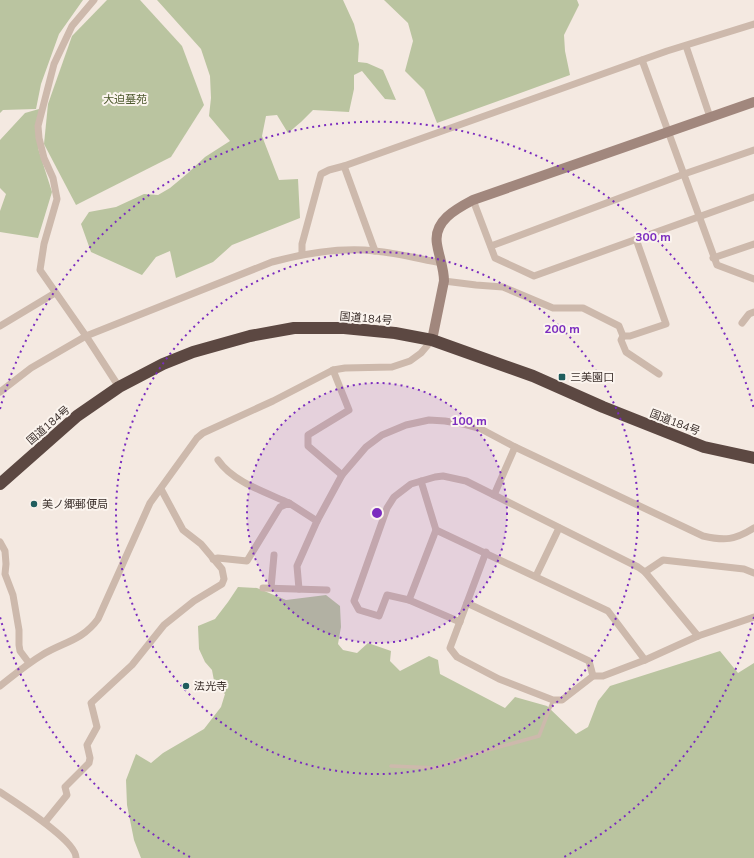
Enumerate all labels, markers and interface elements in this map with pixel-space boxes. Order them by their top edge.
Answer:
park label: 大迫墓苑 [103,92,147,107]
text: 300 m [635,229,671,245]
street label: 国道184号 [339,309,393,328]
text: 200 m [544,321,580,337]
place label: 三美園口 [570,370,614,385]
marker: 三美園口 [557,372,567,382]
street label: 国道184号 [23,402,73,448]
street label: 国道184号 [647,406,702,439]
text: 100 m [451,413,487,429]
place label: 美ノ郷郵便局 [42,497,108,512]
marker: 美ノ郷郵便局 [29,499,39,509]
centre of rings [370,506,384,520]
place label: 法光寺 [194,679,227,694]
marker: 法光寺 [181,681,191,691]

